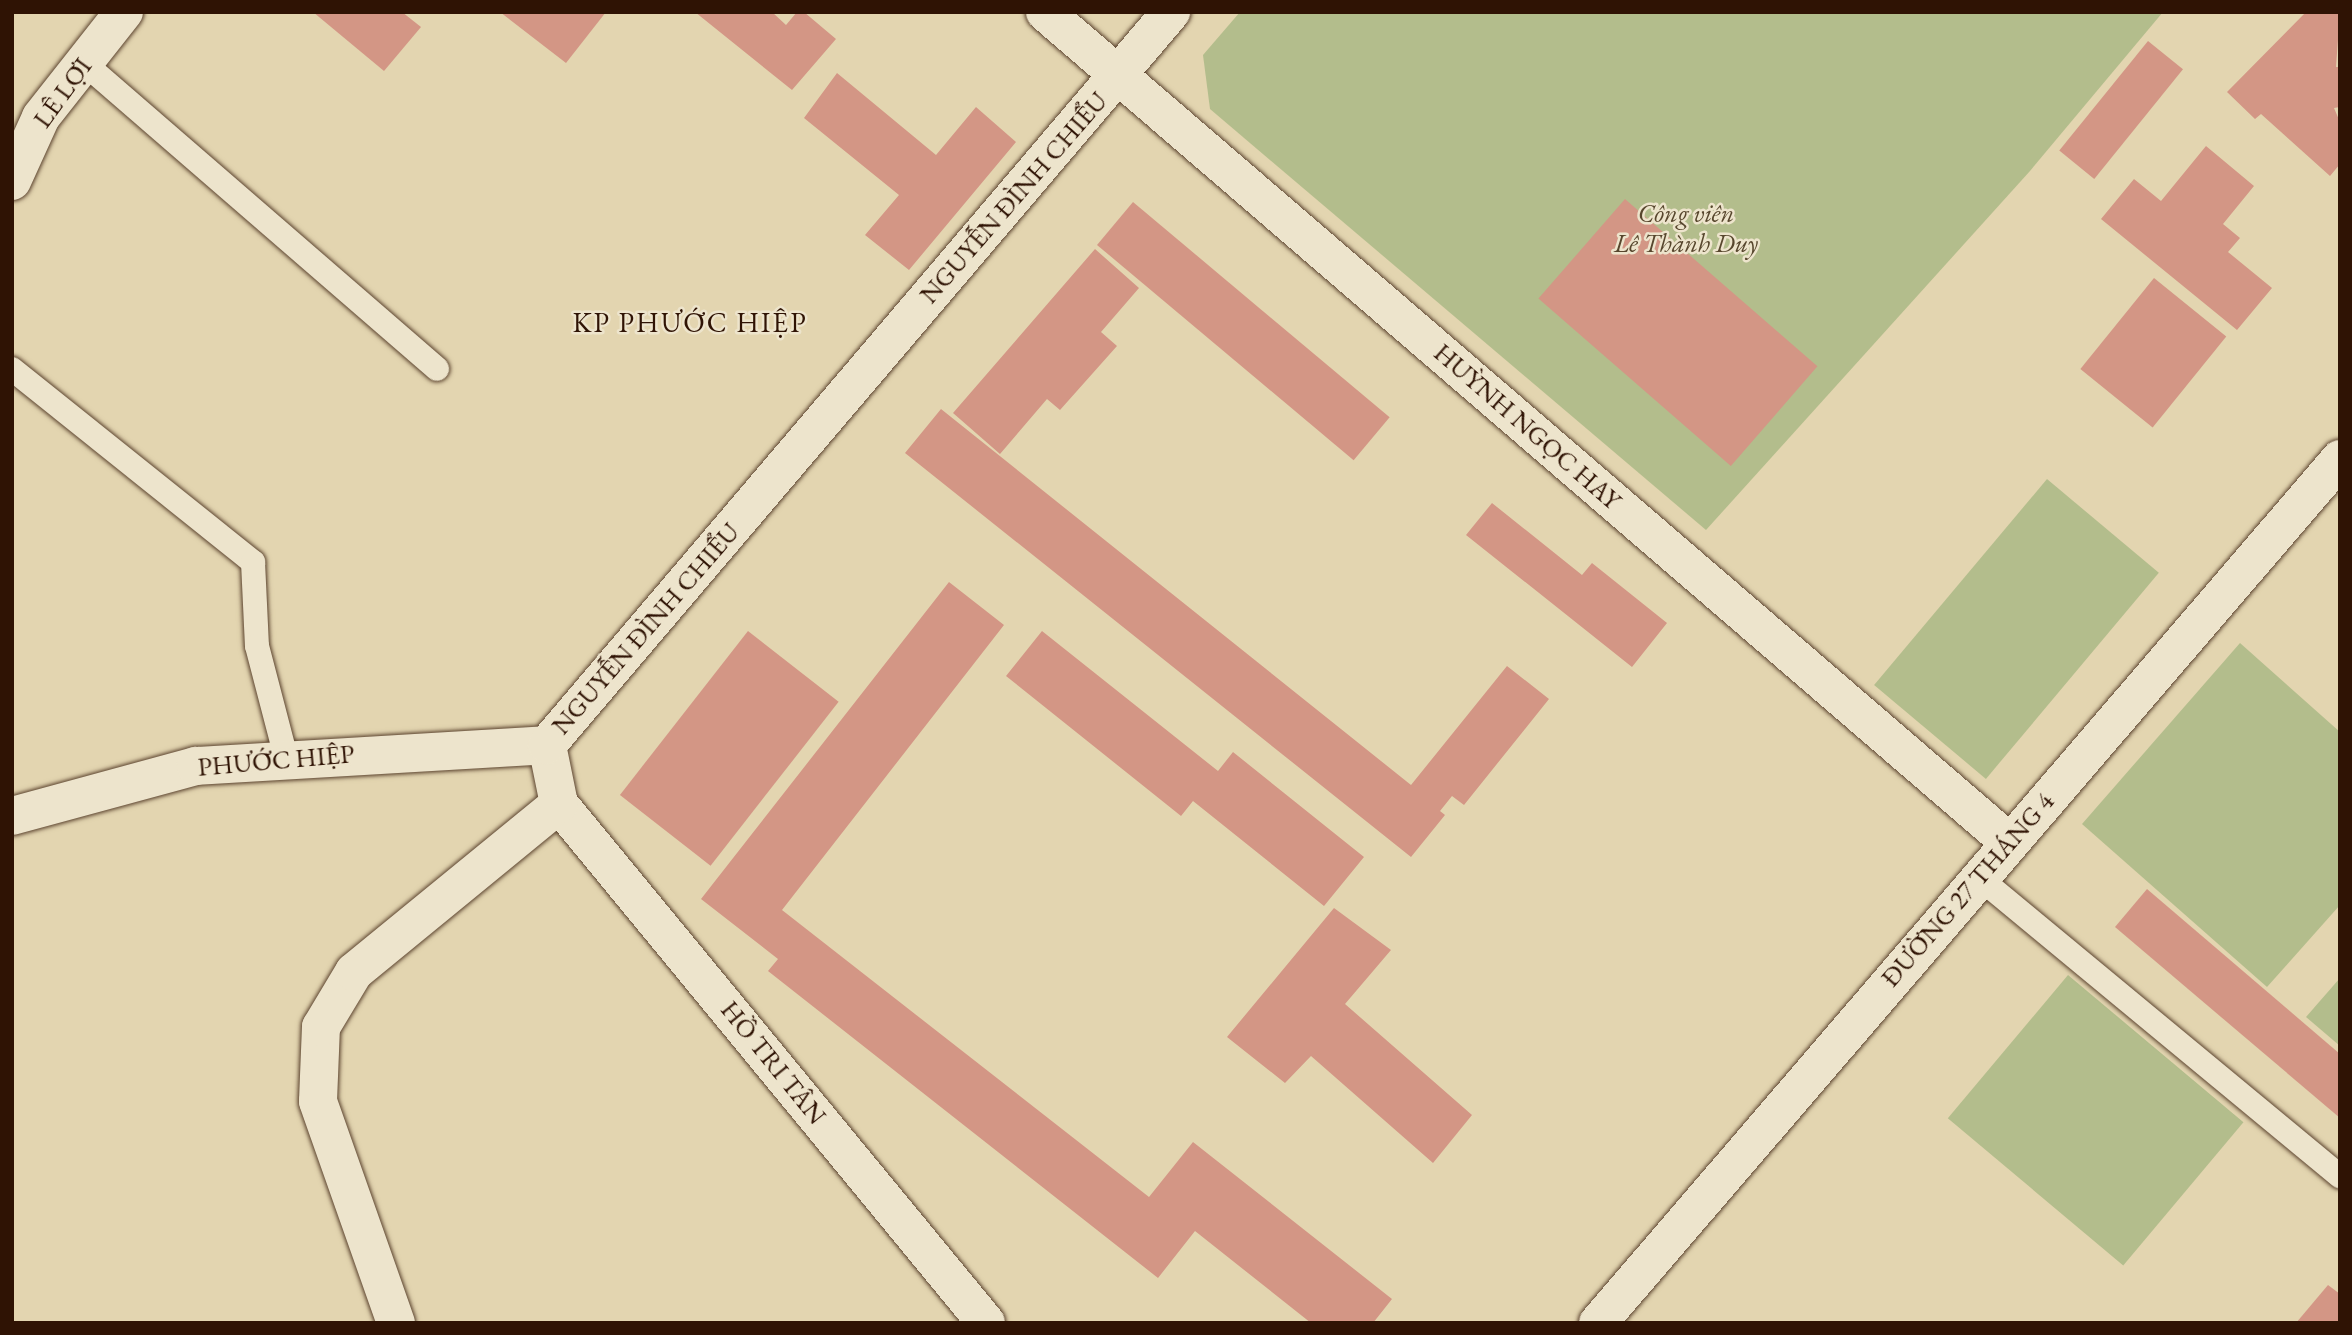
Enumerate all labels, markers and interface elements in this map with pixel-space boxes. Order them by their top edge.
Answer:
street label: LÊ LỢI [27,52,99,134]
street label: NGUYỄN ĐÌNH CHIỂU [914,86,1114,310]
park label: Công viên Lê Thành Duy [1614,198,1758,260]
district label: KP PHƯỚC HIỆP [574,305,806,339]
street label: HUỲNH NGỌC HAY [1427,337,1627,517]
street label: NGUYỄN ĐÌNH CHIỂU [546,517,746,741]
street label: PHƯỚC HIỆP [196,739,356,783]
street label: ĐƯỜNG 27 THÁNG 4 [1875,786,2061,994]
street label: HỒ TRI TÂN [714,995,832,1131]

